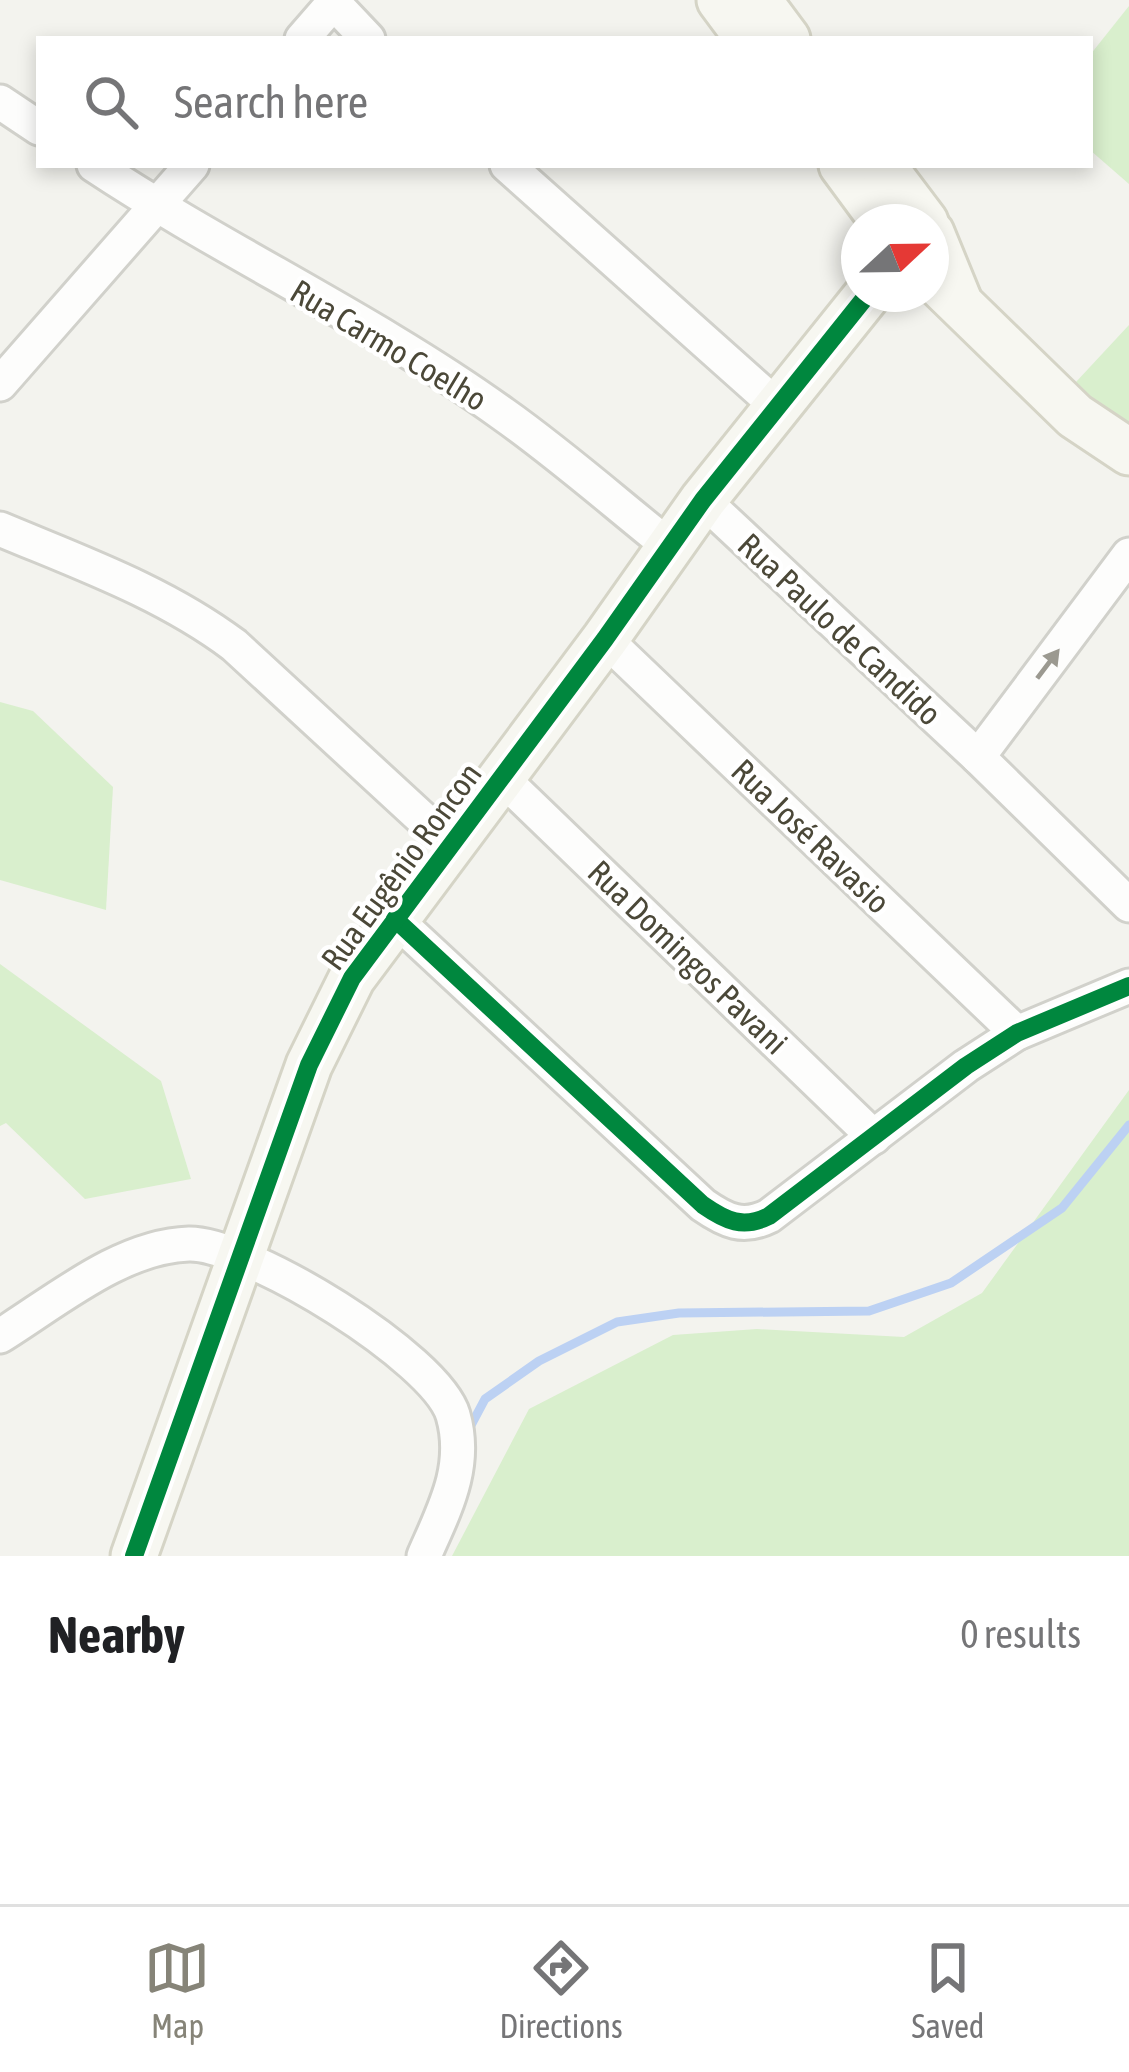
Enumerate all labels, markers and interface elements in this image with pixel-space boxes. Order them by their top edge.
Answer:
search box [36,36,1093,168]
icon: search [78,69,144,135]
text: Search here [174,76,368,128]
north arrow [841,204,949,312]
street label: Rua Carmo Coelho [284,272,494,418]
street label: Rua Paulo de Candido [731,525,949,733]
one-way arrow [1035,648,1059,679]
street label: Rua José Ravasio [724,751,898,921]
street label: Rua Eugênio Roncon [313,755,489,977]
street label: Rua Domingos Pavani [581,852,795,1062]
text: Nearby [48,1605,185,1664]
text: 0 results [960,1612,1081,1656]
tab: Map [144,1935,210,2045]
tab: Directions [499,1935,623,2045]
tab: Saved [912,1935,984,2045]

